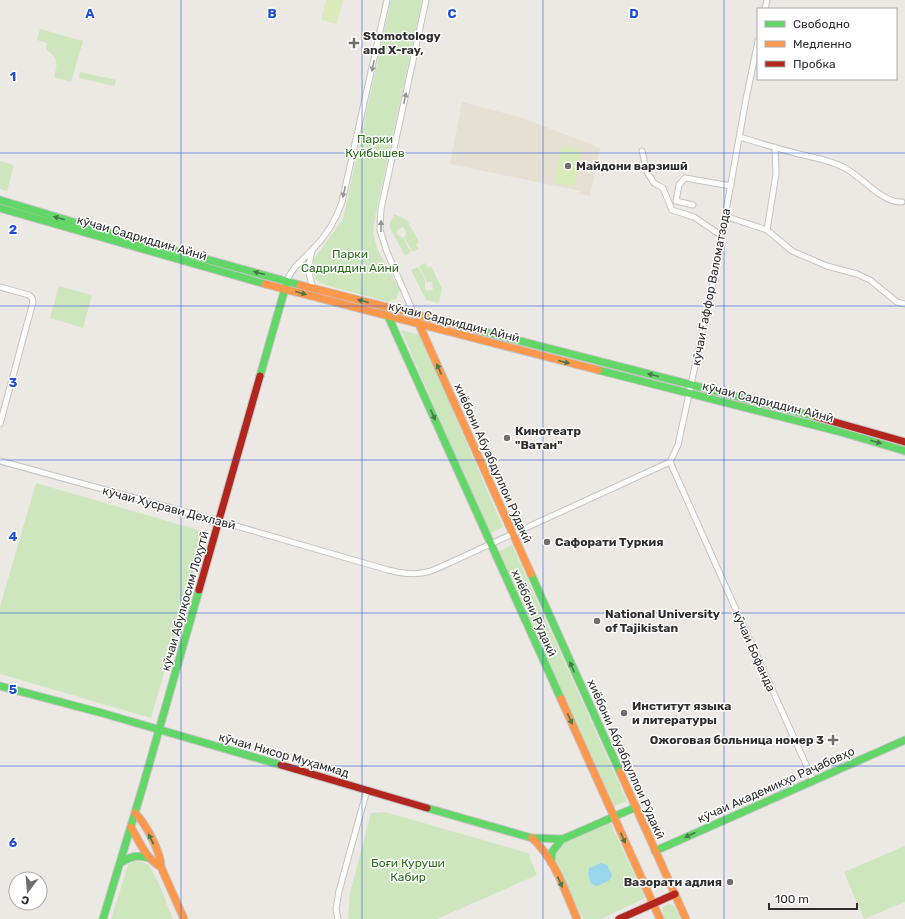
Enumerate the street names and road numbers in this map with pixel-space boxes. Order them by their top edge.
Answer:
street label: кӯчаи Ғаффор Валоматзода [689,207,733,367]
street label: кӯчаи Садриддин Айнӣ [75,213,209,263]
street label: кӯчаи Садриддин Айнӣ [387,299,521,345]
street label: кӯчаи Садриддин Айнӣ [701,379,835,425]
street label: хиёбони Абуабдуллои Рӯдакӣ [451,381,535,545]
street label: кӯчаи Хусрави Дехлавӣ [101,483,237,533]
street label: кӯчаи Абулқосим Лоҳутӣ [158,530,212,672]
street label: хиёбони Рӯдакӣ [509,567,559,659]
street label: кӯчаи Бофанда [730,608,778,694]
street label: хиёбони Абуабдуллои Рӯдакӣ [584,677,668,841]
street label: кӯчаи Нисор Муҳаммад [217,730,351,780]
street label: кӯчаи Академикҳо Раҷабовҳо [695,744,857,826]

